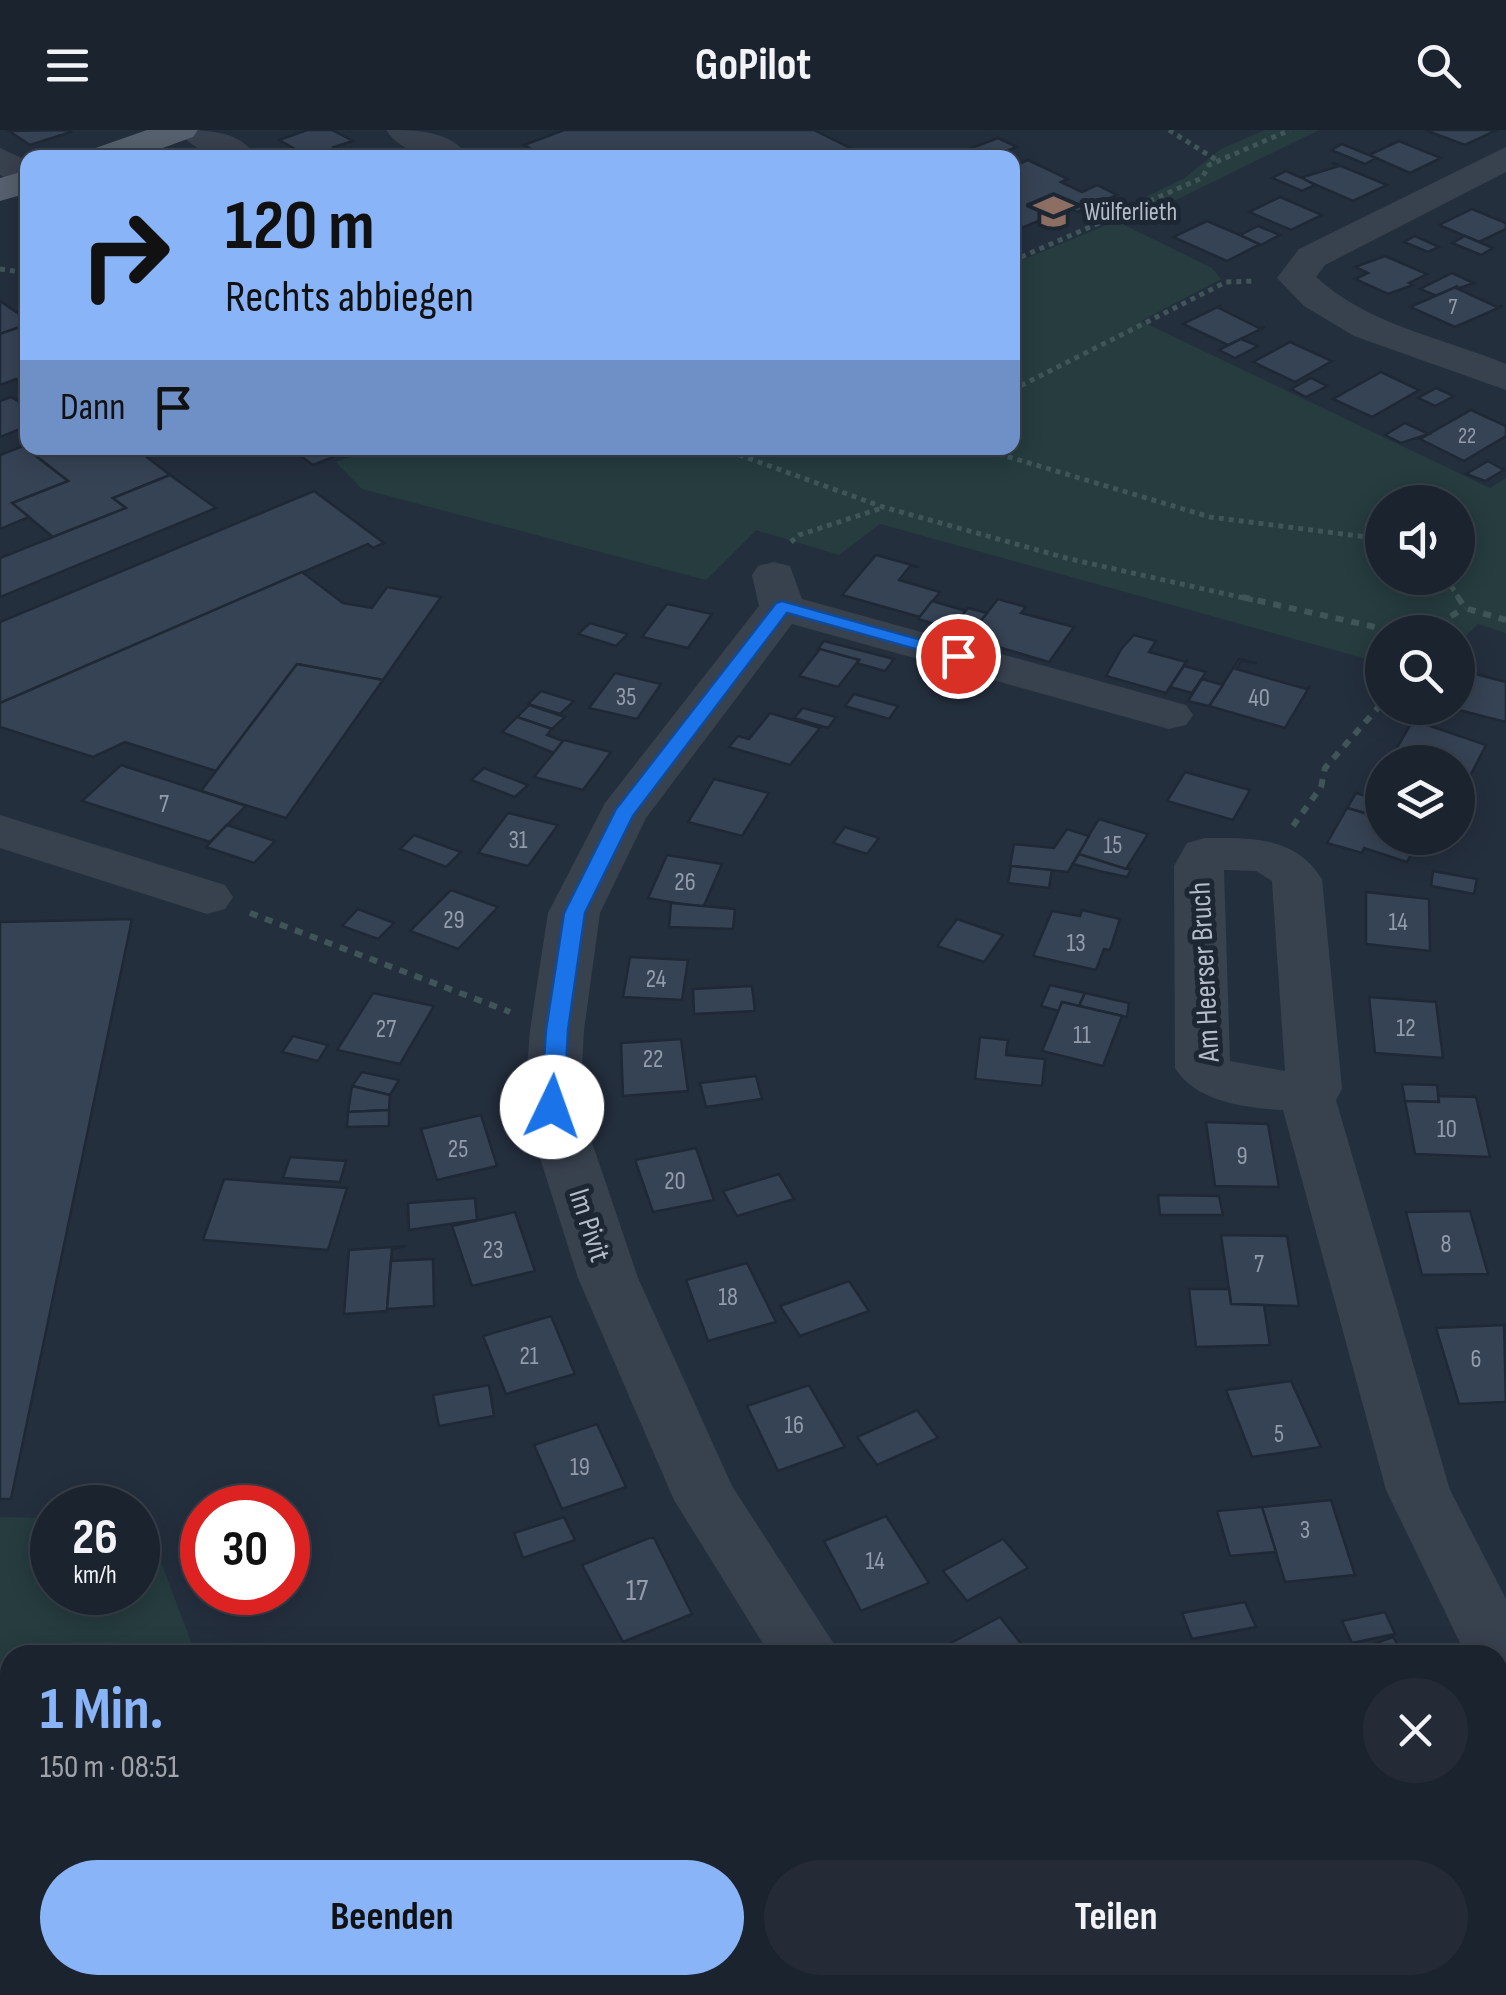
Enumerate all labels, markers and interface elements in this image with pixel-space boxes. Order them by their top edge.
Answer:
icon: menu [40,38,95,93]
text: GoPilot [695,38,811,93]
icon: search [1411,38,1466,93]
text: 120 m [225,185,375,269]
icon: right [60,190,190,320]
school or university icon: Wülferlieth [1033,190,1075,232]
place label: Wülferlieth [1084,197,1177,228]
text: Rechts abbiegen [225,270,474,325]
house number: 7 [1449,294,1458,321]
icon: arrive [146,380,201,435]
text: Dann [60,385,126,430]
house number: 22 [1458,423,1476,450]
map controls [1365,485,1475,855]
button: sound [1365,485,1475,595]
pin [916,614,1001,699]
button: search [1365,615,1475,725]
icon: arrive [931,629,986,684]
house number: 35 [616,682,636,713]
house number: 40 [1248,683,1270,714]
button: layers [1365,745,1475,855]
house number: 7 [159,789,169,820]
house number: 31 [508,825,528,856]
house number: 15 [1104,830,1122,861]
house number: 26 [674,867,696,898]
street label: Am Heerser Bruch [1182,881,1228,1064]
house number: 29 [443,905,465,936]
house number: 14 [1388,907,1408,938]
house number: 13 [1066,928,1086,959]
house number: 24 [646,964,666,995]
house number: 12 [1396,1013,1416,1044]
house number: 27 [376,1014,396,1045]
house number: 11 [1073,1020,1091,1051]
house number: 22 [643,1044,663,1075]
position arrow [500,1055,604,1159]
house number: 10 [1437,1114,1457,1145]
house number: 25 [448,1134,468,1165]
house number: 9 [1236,1141,1248,1172]
house number: 20 [664,1166,686,1197]
street label: Im Pivit [560,1184,618,1266]
house number: 8 [1441,1229,1451,1260]
house number: 23 [483,1235,503,1266]
house number: 7 [1254,1249,1264,1280]
house number: 18 [718,1282,738,1313]
house number: 21 [519,1341,539,1372]
house number: 6 [1471,1344,1481,1375]
house number: 16 [784,1410,804,1441]
house number: 5 [1274,1419,1284,1450]
house number: 19 [570,1452,590,1483]
speed limit sign: 30 [180,1485,310,1615]
text: 26 [72,1508,118,1568]
house number: 3 [1300,1515,1310,1546]
house number: 14 [865,1546,885,1577]
text: km/h [73,1560,117,1591]
house number: 17 [626,1573,648,1609]
text: 1 Min. [40,1674,163,1746]
button: close [1363,1678,1468,1783]
text: 150 m · 08:51 [40,1748,179,1787]
button: Beenden [40,1860,744,1975]
button: Teilen [764,1860,1468,1975]

